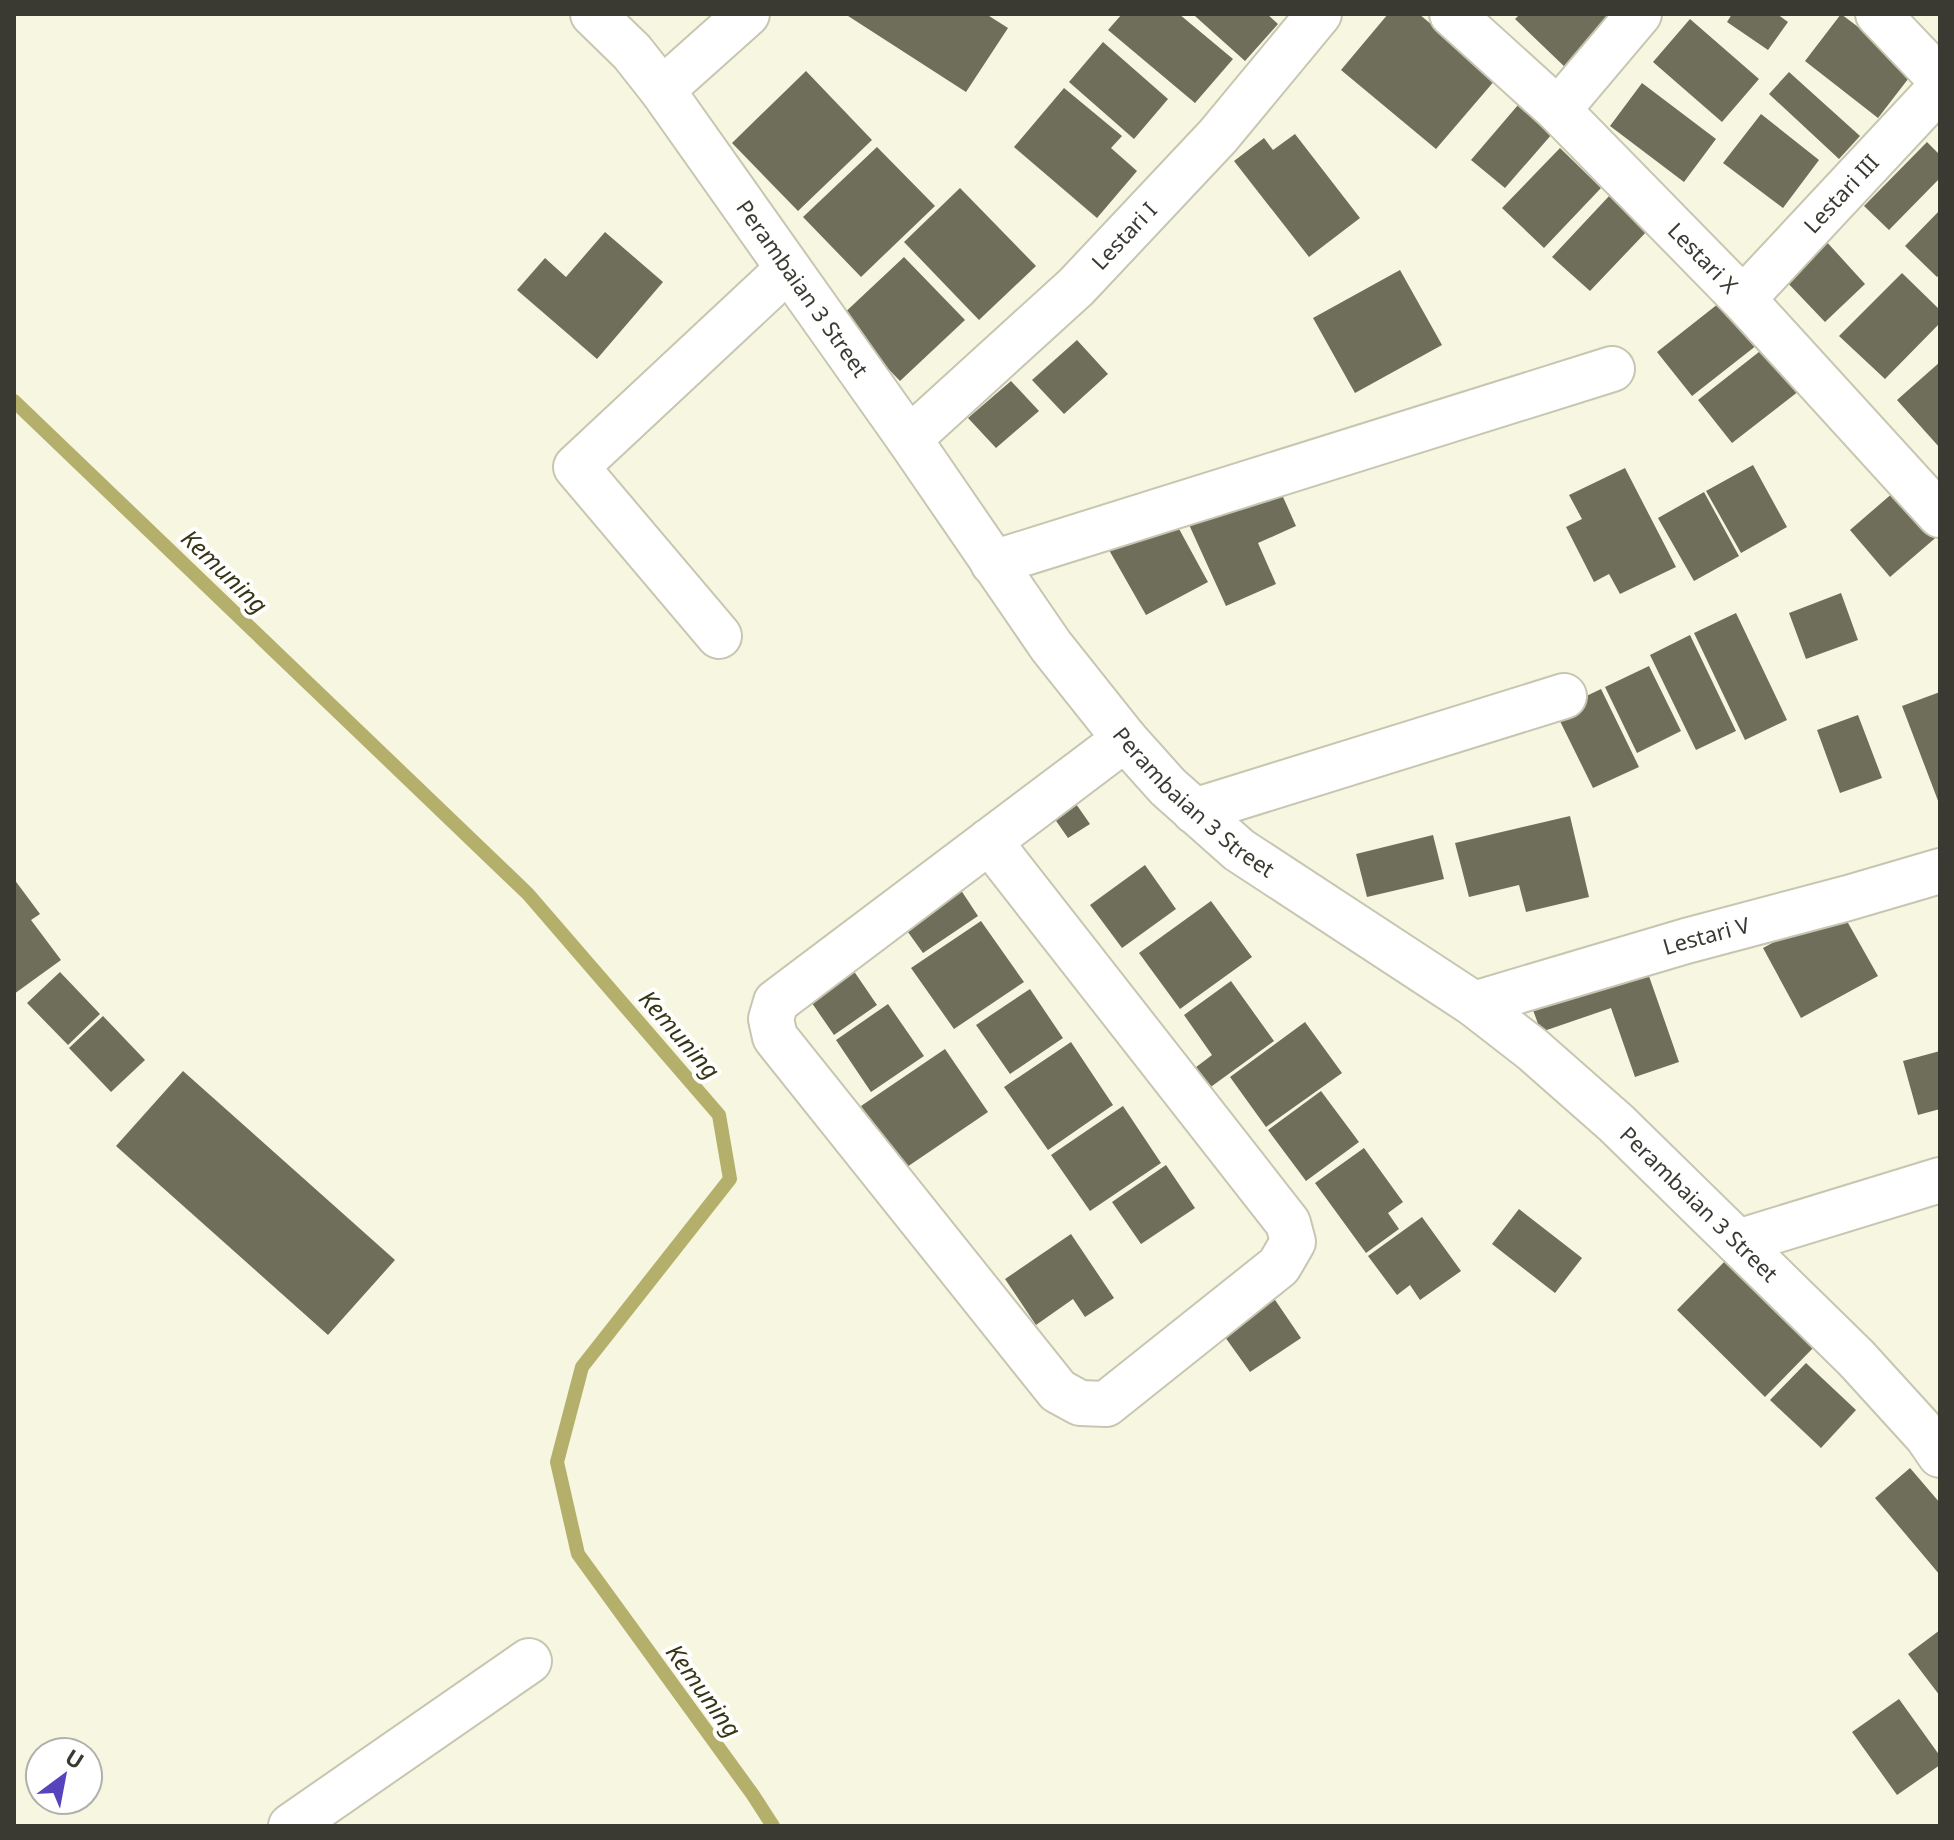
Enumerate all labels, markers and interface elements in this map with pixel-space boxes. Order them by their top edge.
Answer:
street label: Lestari III [1796,147,1885,239]
street label: Perambaian 3 Street [730,193,876,382]
street label: Lestari I [1084,195,1163,276]
street label: Lestari X [1662,215,1745,299]
water label: Kemuning [175,521,276,620]
street label: Perambaian 3 Street [1107,720,1281,883]
street label: Lestari V [1659,909,1753,961]
water label: Kemuning [632,982,728,1086]
street label: Perambaian 3 Street [1614,1119,1785,1288]
water label: Kemuning [659,1637,749,1744]
north arrow [24,1736,104,1816]
text: U [60,1741,90,1775]

